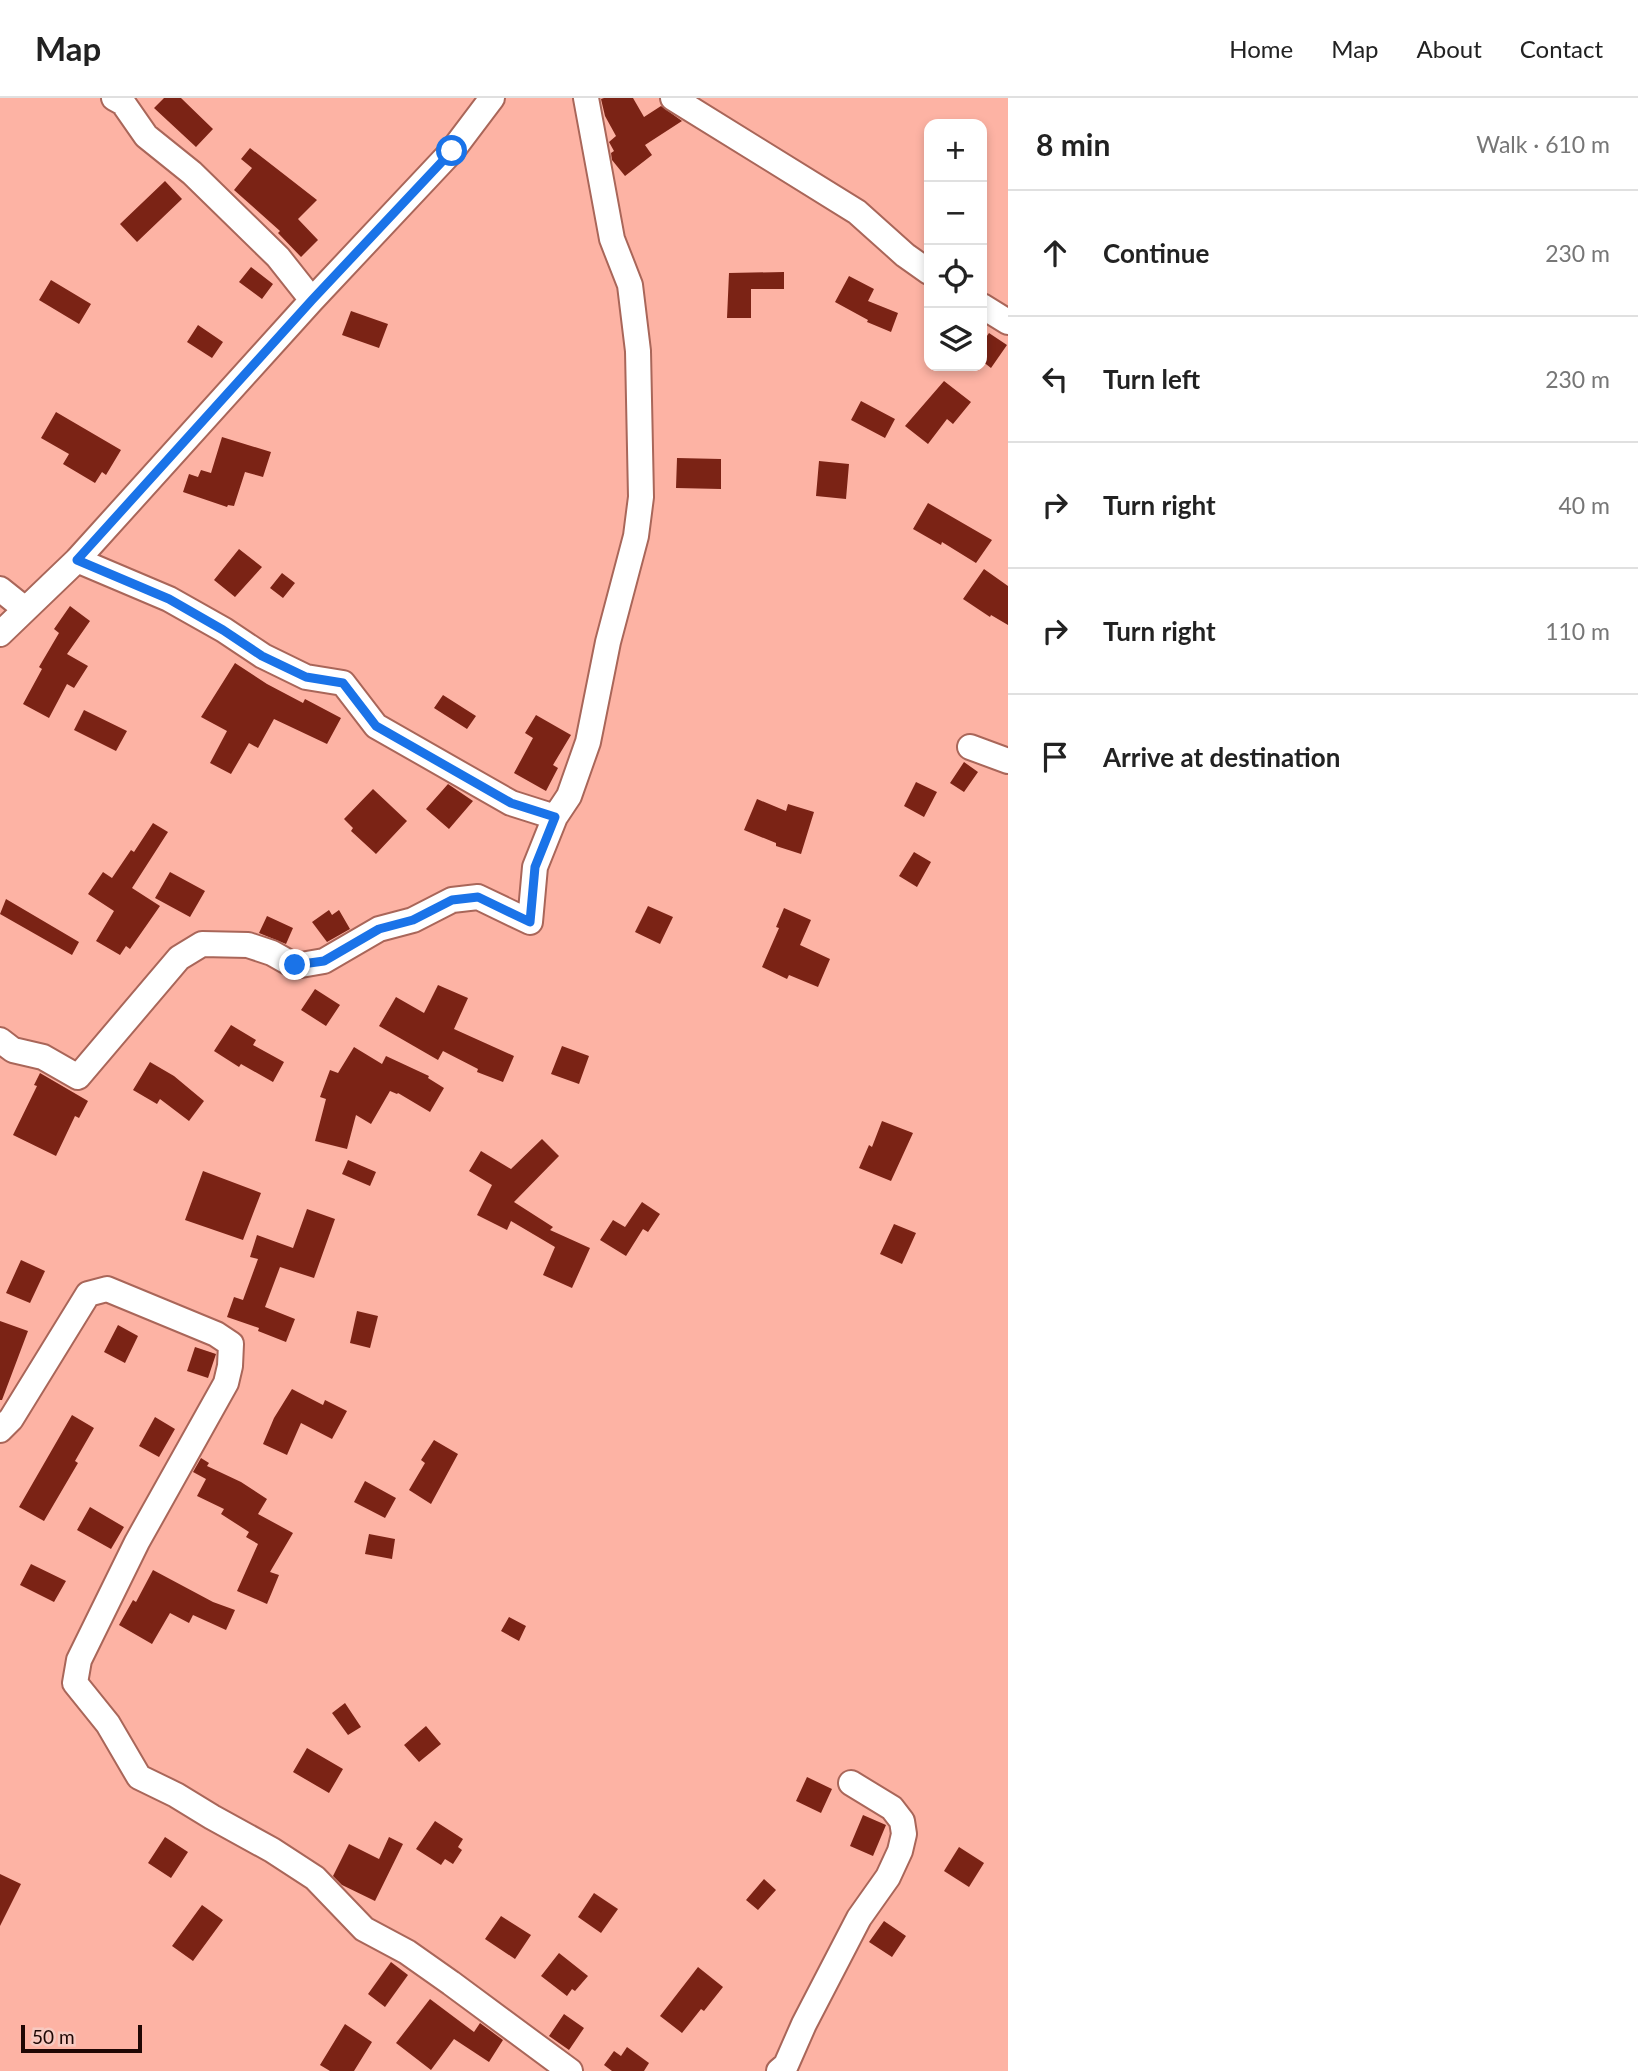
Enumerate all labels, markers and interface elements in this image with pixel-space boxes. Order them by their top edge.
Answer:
text: Map [35,28,101,68]
text: Home [1229,34,1293,63]
text: Map [1331,34,1379,63]
text: About [1417,34,1482,63]
text: Contact [1520,34,1603,63]
map controls [924,119,987,371]
button: + [924,119,987,182]
text: 8 min [1036,126,1110,162]
text: Walk · 610 m [1476,130,1610,158]
route start [436,135,467,166]
button: − [924,182,987,245]
icon: ahead [1036,234,1074,272]
text: Continue [1103,237,1209,269]
text: 230 m [1545,239,1610,267]
button: locate [924,245,987,308]
button: layers [924,308,987,371]
icon: left [1036,360,1074,398]
text: Turn left [1103,363,1200,395]
text: 230 m [1545,365,1610,393]
icon: right [1036,486,1074,524]
text: Turn right [1103,489,1216,521]
text: 40 m [1559,491,1610,519]
icon: right [1036,612,1074,650]
text: Turn right [1103,615,1216,647]
text: 110 m [1545,617,1610,645]
icon: arrive [1036,738,1074,776]
text: Arrive at destination [1103,741,1340,773]
route end [279,949,310,980]
scale bar [21,2022,142,2054]
text: 50 m [32,2025,75,2048]

